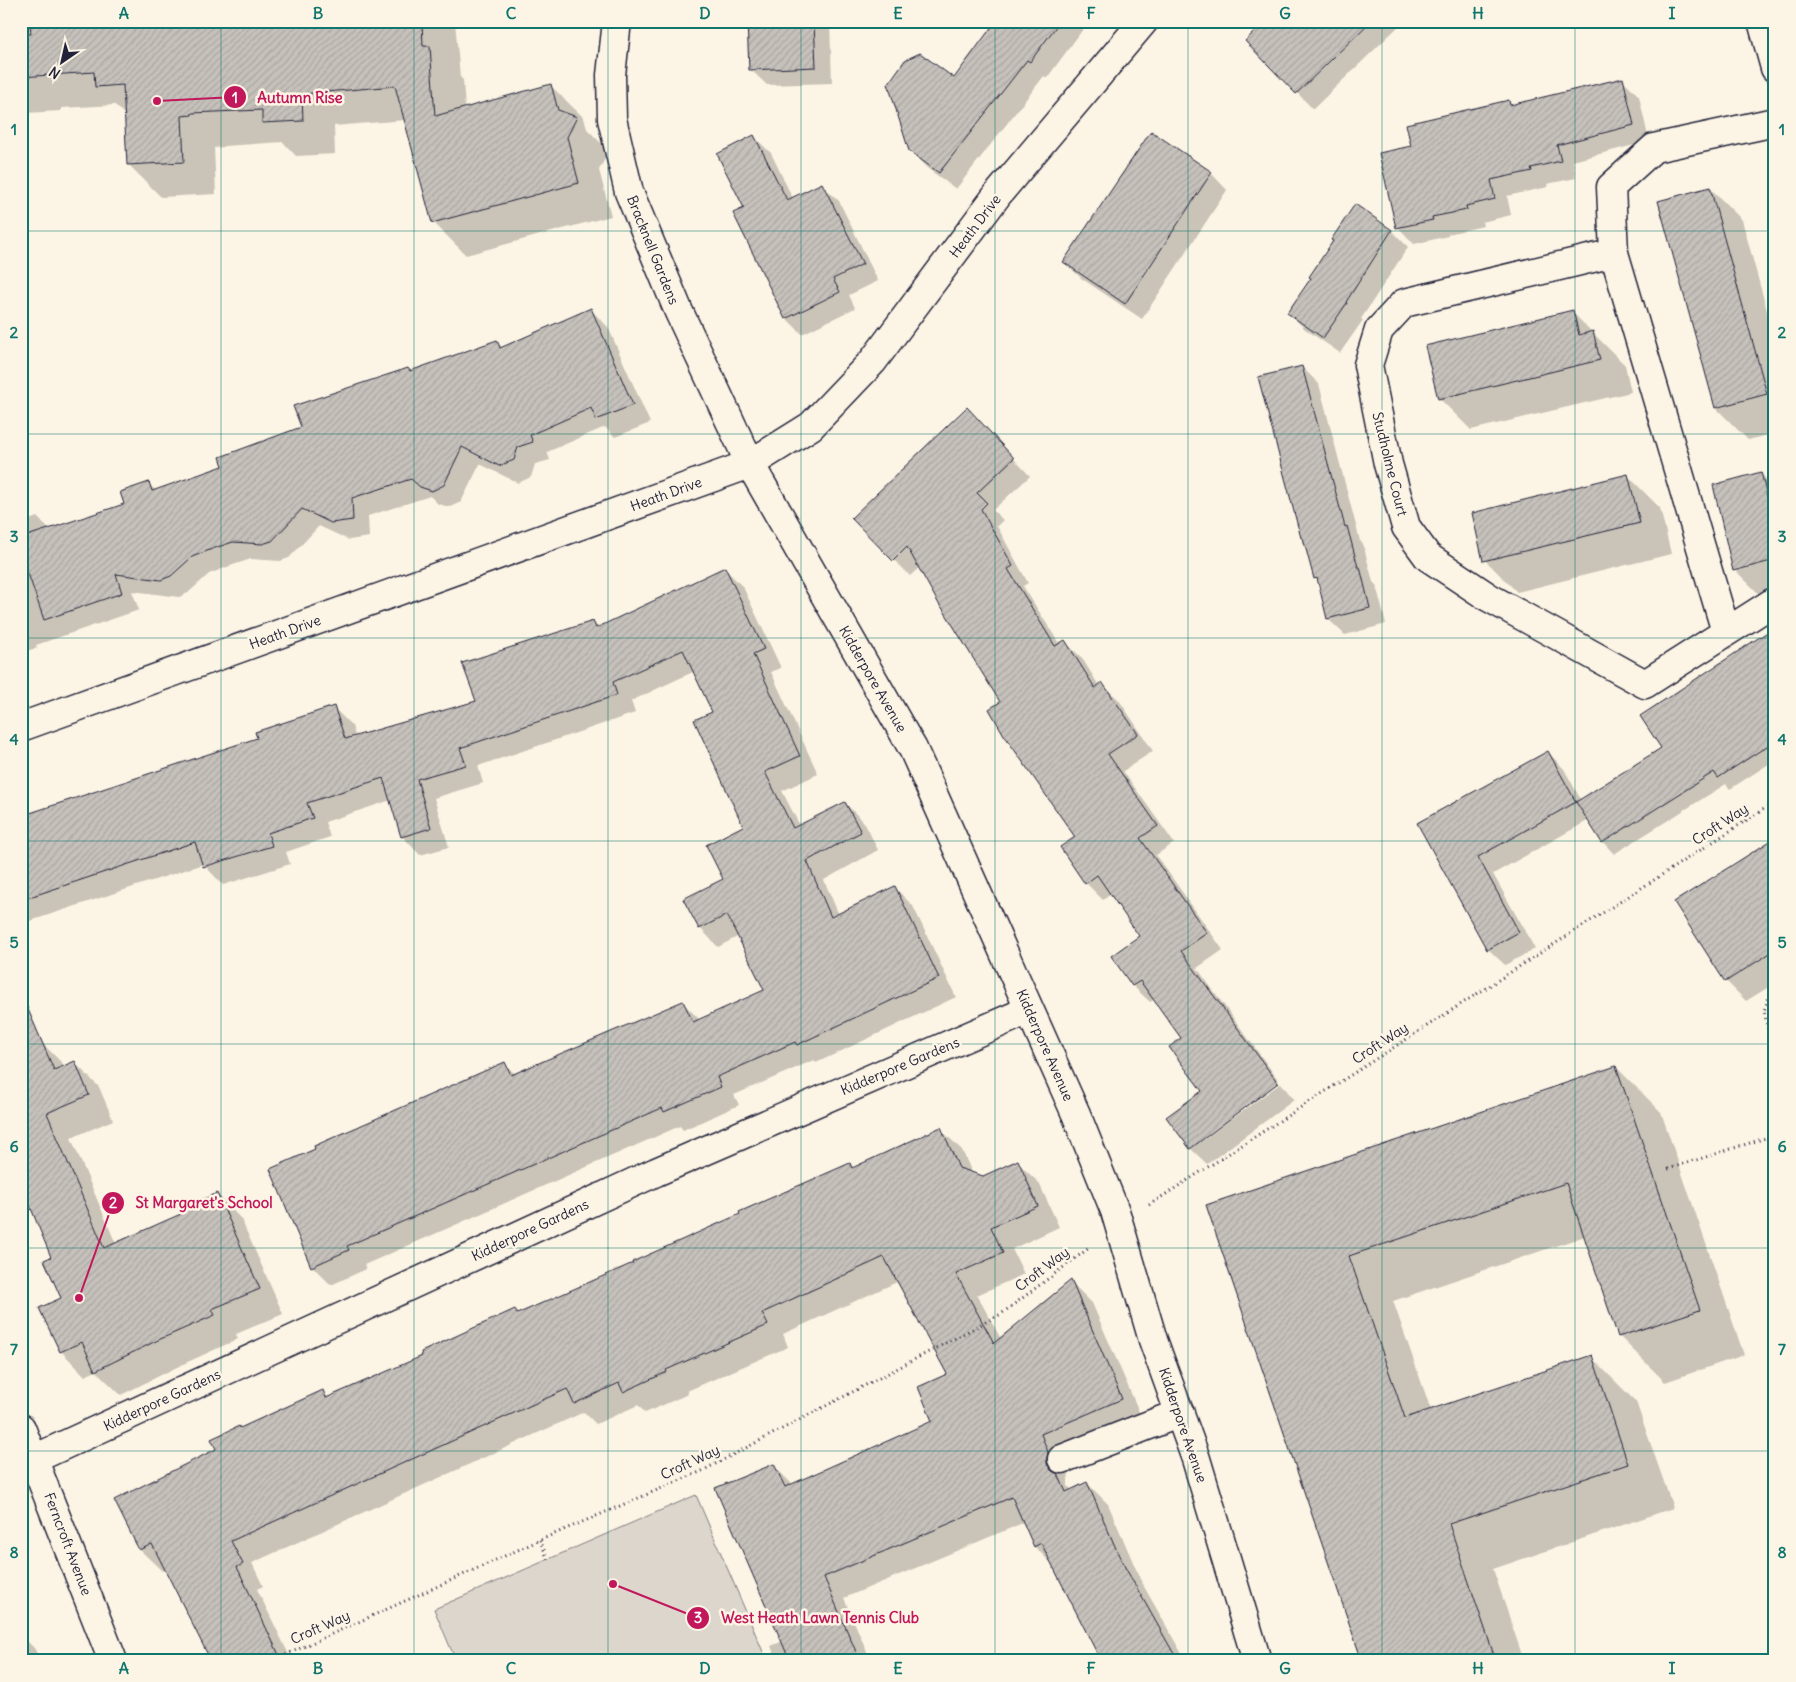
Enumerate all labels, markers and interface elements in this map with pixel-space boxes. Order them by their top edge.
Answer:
text: A [119,3,129,23]
text: B [313,3,324,23]
text: C [506,3,517,23]
text: D [699,3,711,23]
text: E [893,3,903,23]
text: F [1086,3,1096,23]
text: G [1279,3,1291,23]
text: H [1472,3,1484,23]
text: I [1669,3,1676,23]
north arrow [38,38,88,88]
text: N [46,63,64,83]
callout: Autumn Rise [222,82,352,112]
text: 1 [232,88,238,107]
text: Autumn Rise [257,88,343,107]
text: 1 [11,119,17,139]
text: 1 [1779,119,1785,139]
street label: Heath Drive [945,191,1005,261]
street label: Bracknell Gardens [623,193,683,307]
text: 2 [10,322,19,342]
text: 2 [1778,322,1787,342]
street label: Studholme Court [1368,410,1412,518]
street label: Heath Drive [628,473,704,515]
text: 3 [9,526,19,546]
text: 3 [1777,526,1787,546]
street label: Heath Drive [247,611,323,653]
street label: Kidderpore Avenue [835,622,911,736]
text: 4 [9,729,19,749]
text: 4 [1777,729,1787,749]
street label: Croft Way [1689,799,1751,849]
text: 5 [9,932,19,952]
text: 5 [1777,932,1787,952]
street label: Kidderpore Avenue [1012,986,1078,1104]
street label: Croft Way [1349,1018,1411,1068]
street label: Kidderpore Gardens [838,1033,962,1099]
text: 6 [9,1136,19,1156]
text: 6 [1777,1136,1787,1156]
callout: St Margaret's School [100,1188,282,1218]
text: 2 [109,1193,117,1212]
text: St Margaret's School [135,1193,273,1213]
street label: Kidderpore Gardens [469,1195,591,1265]
street label: Croft Way [1011,1243,1073,1295]
text: 7 [10,1339,18,1359]
text: 7 [1778,1339,1786,1359]
street label: Kidderpore Gardens [101,1365,223,1435]
street label: Kidderpore Avenue [1155,1365,1211,1485]
street label: Croft Way [658,1440,722,1484]
street label: Ferncroft Avenue [40,1490,96,1598]
text: 8 [9,1542,19,1562]
text: 8 [1777,1542,1787,1562]
callout: West Heath Lawn Tennis Club [686,1603,929,1633]
street label: Croft Way [287,1606,353,1648]
text: 3 [694,1608,702,1627]
text: West Heath Lawn Tennis Club [721,1608,919,1627]
text: A [119,1658,129,1678]
text: B [313,1658,324,1678]
text: C [506,1658,517,1678]
text: D [699,1658,711,1678]
text: E [893,1658,903,1678]
text: F [1086,1658,1096,1678]
text: G [1279,1658,1291,1678]
text: H [1472,1658,1484,1678]
text: I [1669,1658,1676,1678]

